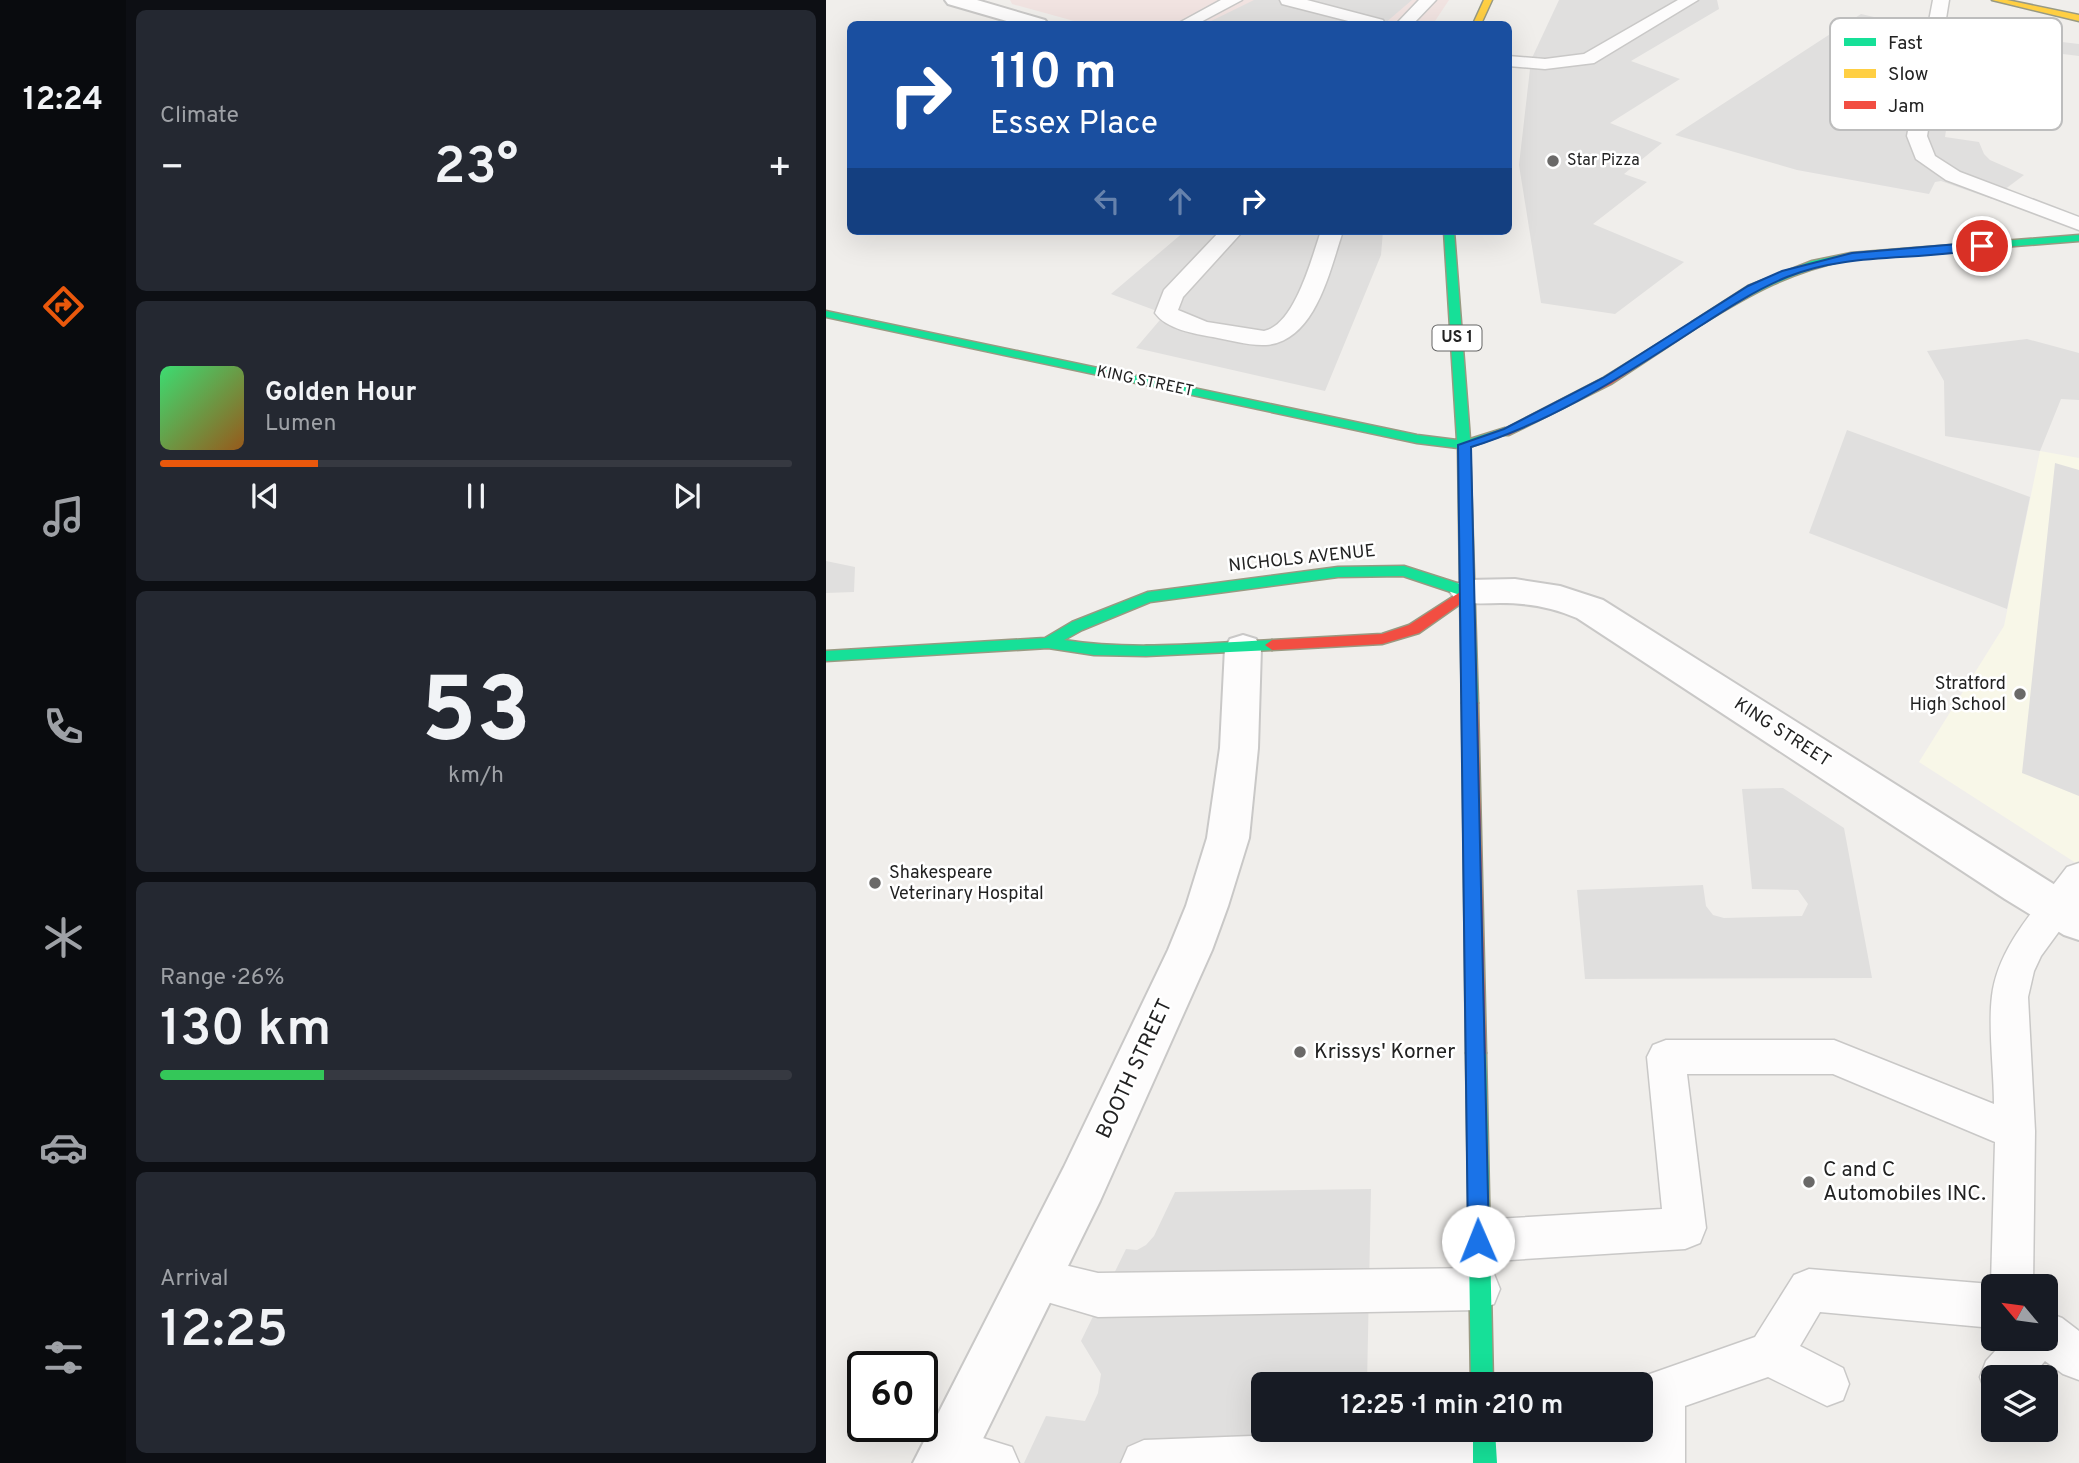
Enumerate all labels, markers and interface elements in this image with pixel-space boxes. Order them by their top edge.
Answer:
legend [1830,18,2062,130]
text: Fast [1888,32,1923,56]
text: 110 m [990,44,1117,106]
icon: right [875,49,966,140]
text: Slow [1888,63,1928,87]
text: 12:24 [23,81,103,121]
text: Jam [1888,95,1925,119]
text: Climate [160,102,239,131]
text: Essex Place [990,105,1158,145]
text: 23° [434,136,518,202]
text: − [160,145,185,194]
text: + [767,145,792,194]
place label: Star Pizza [1567,151,1640,171]
marker: Star Pizza [1545,153,1561,169]
icon: left [1088,182,1126,220]
icon: ahead [1161,182,1199,220]
icon: right [1234,182,1272,220]
pin [1952,216,2012,276]
icon: arrive [1963,227,2001,265]
icon: directions [39,282,88,331]
road number: US 1 [1432,326,1482,350]
street label: KING STREET [1095,362,1195,402]
text: Golden Hour [265,377,416,410]
text: Lumen [265,410,336,439]
icon: previous [246,477,284,515]
icon: pause [457,477,495,515]
icon: next [668,477,706,515]
icon: music [39,492,88,541]
street label: NICHOLS AVENUE [1227,540,1377,578]
text: 53 [421,659,531,774]
place label: Stratford High School [1909,673,2006,717]
marker: Stratford High School [2012,686,2028,702]
street label: KING STREET [1729,693,1835,773]
icon: phone [39,702,88,751]
text: km/h [448,762,504,791]
place label: Shakespeare Veterinary Hospital [889,862,1044,906]
marker: Shakespeare Veterinary Hospital [867,875,883,891]
icon: climate [39,913,88,962]
text: Range · 26% [160,964,285,993]
street label: BOOTH STREET [1091,995,1179,1143]
text: 130 km [160,998,331,1064]
place label: Krissys' Korner [1314,1039,1455,1066]
marker: Krissys' Korner [1292,1044,1308,1060]
icon: car [39,1123,88,1172]
place label: C and C Automobiles INC. [1823,1157,1986,1208]
marker: C and C Automobiles INC. [1801,1174,1817,1190]
position arrow [1441,1204,1515,1278]
text: Arrival [160,1265,229,1294]
north arrow [1981,1274,2058,1351]
map controls [1981,1274,2058,1442]
text: 12:25 [160,1299,288,1365]
icon: filters [39,1333,88,1382]
speed limit sign: 60 [847,1351,938,1442]
button: layers [1981,1365,2058,1442]
text: 12:25 · 1 min · 210 m [1341,1390,1563,1423]

